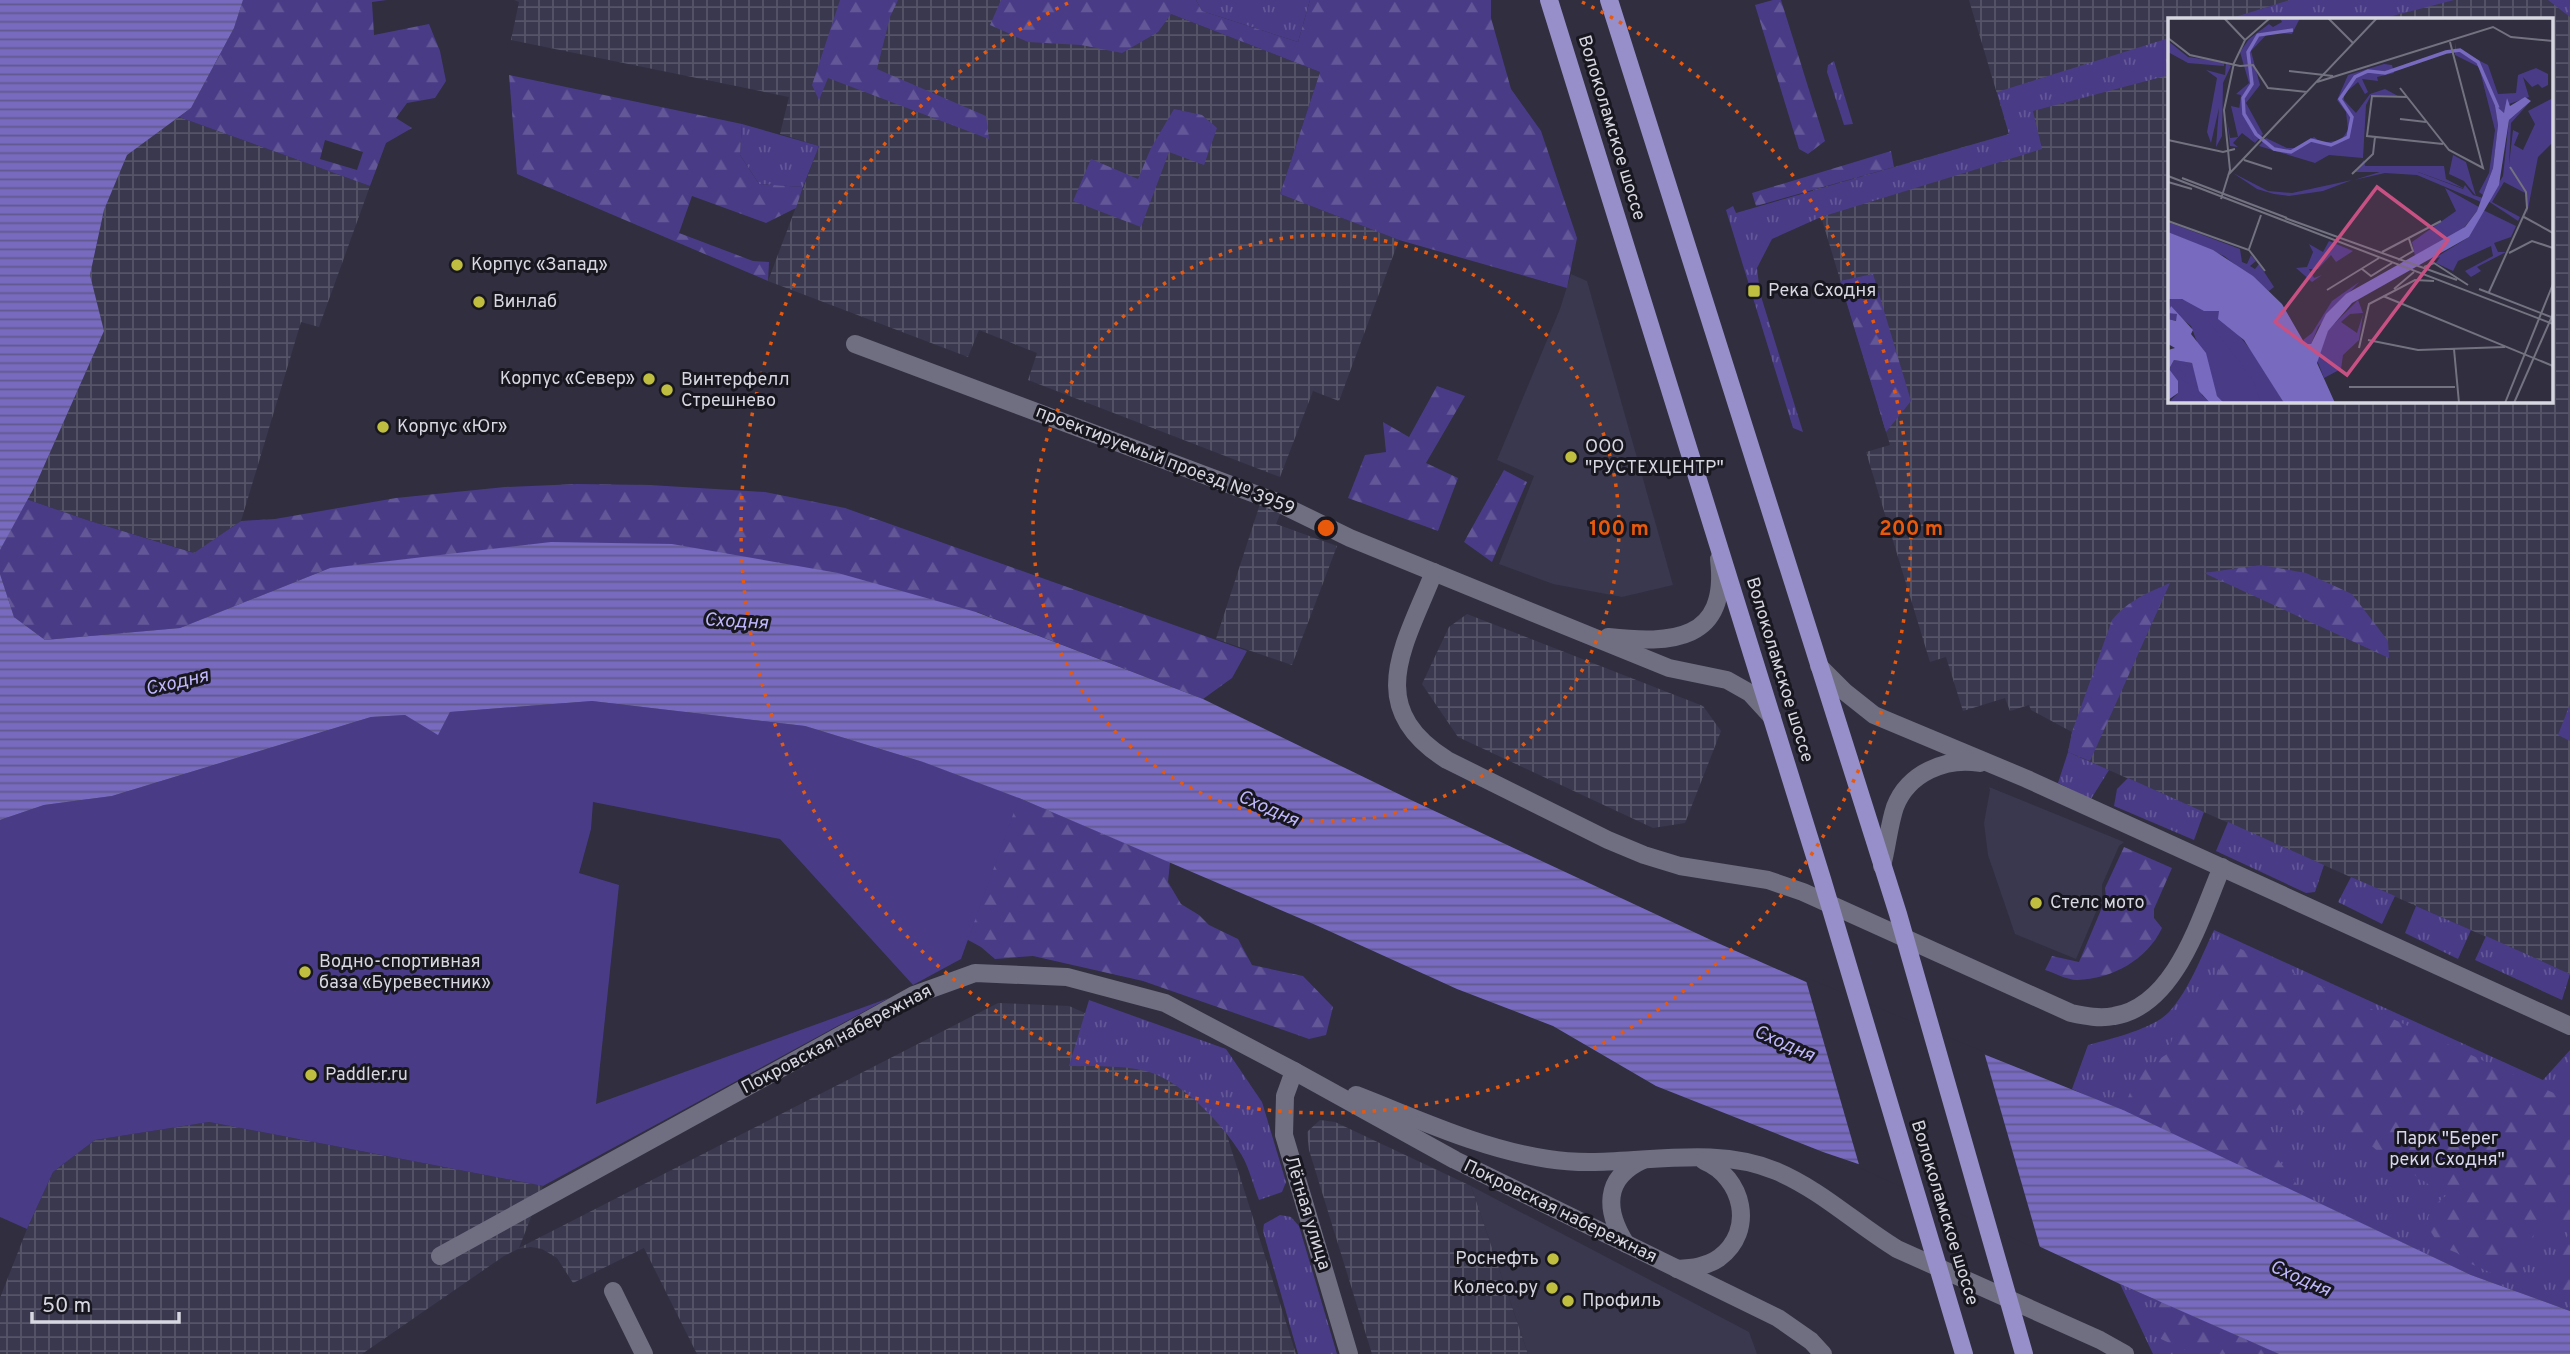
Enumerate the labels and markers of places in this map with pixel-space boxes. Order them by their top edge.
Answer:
place label: Корпус «Запад» [471,254,608,277]
marker: Корпус «Запад» [449,257,465,273]
place label: Река Сходня [1768,280,1876,303]
marker: Река Сходня [1746,283,1762,299]
place label: Винлаб [493,291,557,314]
marker: Винлаб [471,294,487,310]
place label: Корпус «Север» [500,368,635,391]
place label: Винтерфелл Стрешнево [681,369,790,413]
marker: Корпус «Север» [641,371,657,387]
marker: Винтерфелл Стрешнево [659,382,675,398]
place label: Корпус «Юг» [397,416,507,439]
marker: Корпус «Юг» [375,419,391,435]
place label: ООО "РУСТЕХЦЕНТР" [1585,436,1724,480]
marker: ООО "РУСТЕХЦЕНТР" [1563,449,1579,465]
centre of rings [1314,516,1338,540]
place label: Стелс мото [2050,892,2145,915]
marker: Стелс мото [2028,895,2044,911]
place label: Водно-спортивная база «Буревестник» [319,951,491,995]
marker: Водно-спортивная база «Буревестник» [297,964,313,980]
place label: Paddler.ru [325,1064,408,1087]
marker: Paddler.ru [303,1067,319,1083]
place label: Роснефть [1455,1248,1539,1271]
marker: Роснефть [1545,1251,1561,1267]
place label: Колесо.ру [1453,1277,1538,1300]
marker: Колесо.ру [1544,1280,1560,1296]
place label: Профиль [1582,1290,1661,1313]
marker: Профиль [1560,1293,1576,1309]

